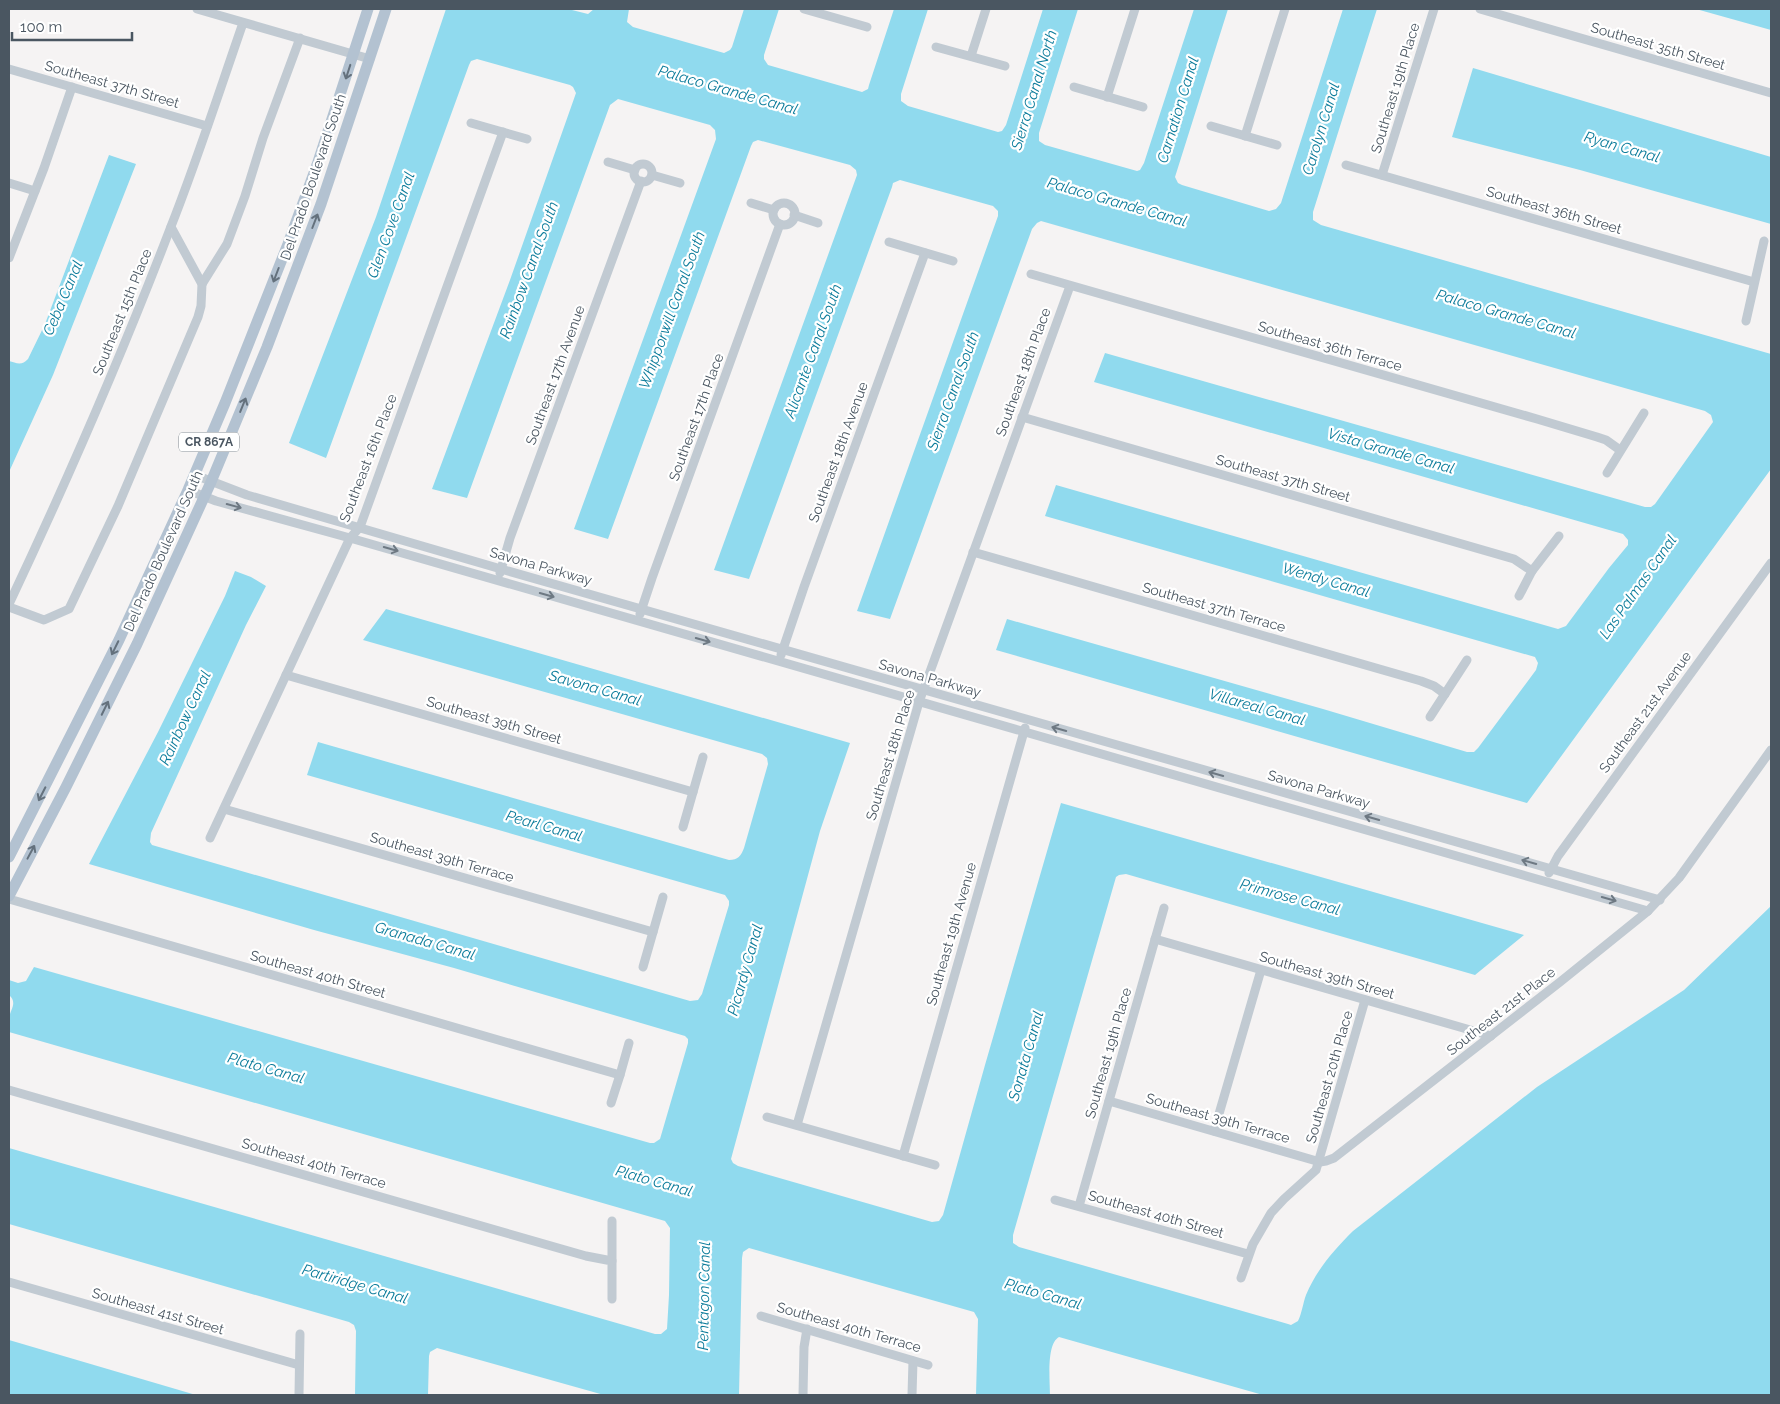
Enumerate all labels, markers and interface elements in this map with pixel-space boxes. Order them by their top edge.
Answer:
scale bar [12,10,132,42]
text: 100 m [20,18,62,36]
street label: Southeast 35th Street [1589,19,1727,73]
street label: Southeast 19th Place [1368,21,1422,155]
water label: Sierra Canal North [1007,28,1061,153]
water label: Carnation Canal [1153,55,1203,165]
street label: Southeast 37th Street [43,57,181,111]
water label: Palaco Grande Canal [656,61,800,119]
one-way arrow [342,64,352,80]
water label: Carolyn Canal [1298,81,1344,177]
street label: Del Prado Boulevard South [277,92,349,262]
water label: Ryan Canal [1582,128,1662,166]
water label: Glen Cove Canal [363,169,419,281]
water label: Palaco Grande Canal [1045,173,1189,231]
street label: Southeast 36th Street [1484,183,1624,237]
water label: Rainbow Canal South [496,199,562,341]
one-way arrow [311,214,320,229]
water label: Whipporwill Canal South [635,229,709,391]
street label: Southeast 15th Place [89,246,155,378]
water label: Ceba Canal [39,258,87,338]
one-way arrow [271,266,280,282]
water label: Alicante Canal South [780,282,846,421]
water label: Palaco Grande Canal [1434,285,1578,343]
street label: Southeast 17th Avenue [522,303,588,447]
street label: Southeast 18th Place [992,306,1054,438]
street label: Southeast 36th Terrace [1256,318,1404,374]
water label: Sierra Canal South [923,329,983,454]
street label: Southeast 17th Place [665,351,727,483]
street label: Southeast 18th Avenue [805,380,871,524]
street label: Southeast 16th Place [336,392,400,524]
one-way arrow [239,398,249,413]
water label: Vista Grande Canal [1326,424,1456,478]
road number: CR 867A [179,432,239,452]
street label: Southeast 37th Street [1214,451,1352,505]
street label: Del Prado Boulevard South [120,468,206,634]
one-way arrow [226,502,242,511]
water label: Las Palmas Canal [1595,532,1681,642]
street label: Savona Parkway [488,544,594,588]
one-way arrow [382,545,398,555]
water label: Wendy Canal [1280,559,1372,601]
street label: Southeast 37th Terrace [1141,579,1287,635]
one-way arrow [538,590,554,600]
one-way arrow [695,635,711,645]
one-way arrow [109,641,119,656]
street label: Southeast 21st Avenue [1596,648,1694,776]
street label: Savona Parkway [877,656,983,700]
water label: Savona Canal [546,666,643,710]
water label: Rainbow Canal [155,668,215,768]
water label: Villareal Canal [1207,685,1307,729]
street label: Southeast 18th Place [863,688,917,822]
street label: Southeast 39th Street [425,693,564,747]
one-way arrow [101,701,111,716]
one-way arrow [1052,724,1068,734]
street label: Savona Parkway [1266,767,1372,811]
one-way arrow [1208,768,1224,778]
one-way arrow [37,786,46,801]
water label: Pearl Canal [504,807,584,845]
one-way arrow [1365,812,1381,822]
street label: Southeast 39th Terrace [368,829,516,885]
one-way arrow [26,845,36,860]
one-way arrow [1521,857,1537,866]
street label: Southeast 19th Avenue [923,861,979,1007]
water label: Primrose Canal [1238,875,1342,919]
one-way arrow [1600,895,1616,905]
water label: Granada Canal [373,918,477,964]
water label: Picardy Canal [723,922,767,1018]
street label: Southeast 40th Street [248,947,388,1001]
street label: Southeast 39th Street [1258,948,1397,1002]
street label: Southeast 21st Place [1444,964,1558,1058]
street label: Southeast 19th Place [1082,986,1134,1120]
water label: Sonata Canal [1004,1009,1047,1104]
street label: Southeast 20th Place [1302,1009,1356,1145]
water label: Plato Canal [226,1048,306,1088]
street label: Southeast 39th Terrace [1144,1090,1292,1146]
street label: Southeast 40th Terrace [240,1135,388,1191]
water label: Plato Canal [614,1161,694,1201]
street label: Southeast 40th Street [1086,1187,1226,1241]
water label: Pentagon Canal [694,1242,714,1350]
water label: Partiridge Canal [300,1260,410,1308]
water label: Plato Canal [1003,1274,1083,1314]
street label: Southeast 41st Street [90,1285,226,1338]
street label: Southeast 40th Terrace [775,1299,923,1355]

